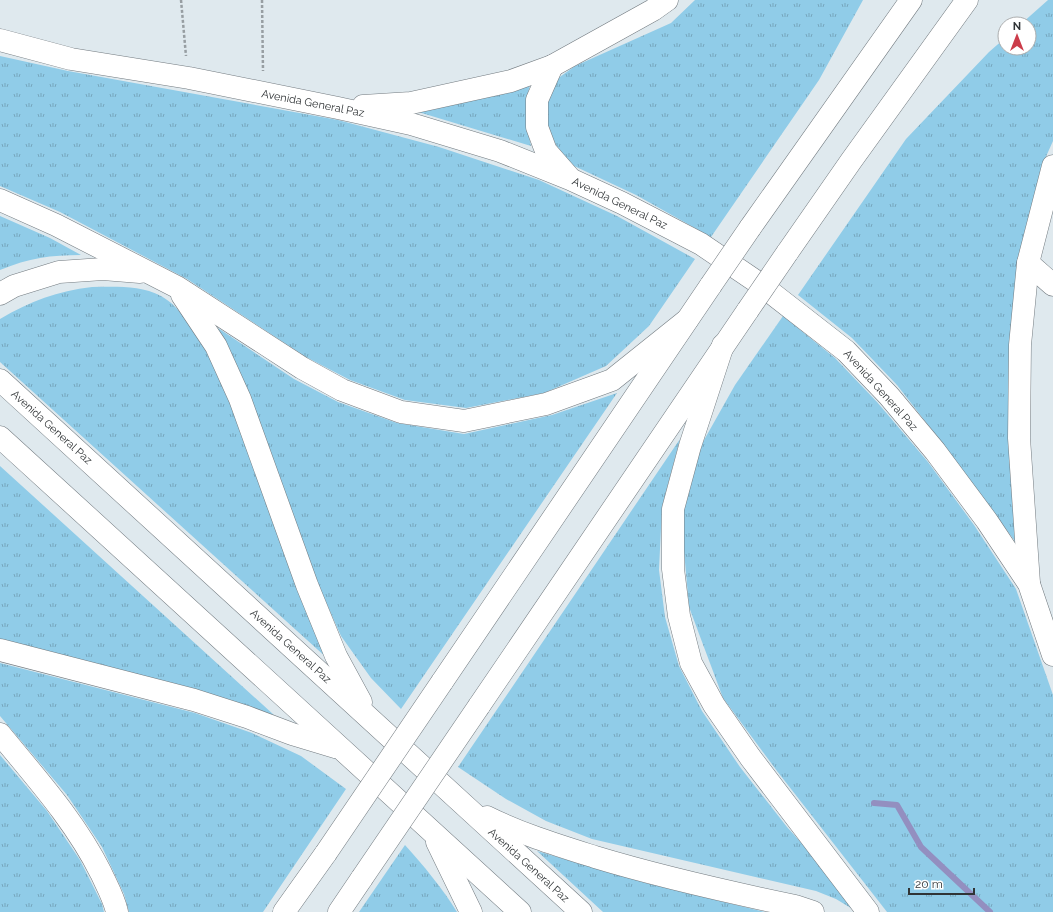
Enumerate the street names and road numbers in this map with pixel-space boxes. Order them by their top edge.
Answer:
street label: Avenida General Paz [260,87,366,120]
street label: Avenida General Paz [570,175,670,232]
street label: Avenida General Paz [841,347,921,434]
street label: Avenida General Paz [9,388,95,467]
street label: Avenida General Paz [248,607,334,686]
street label: Avenida General Paz [486,826,572,905]

